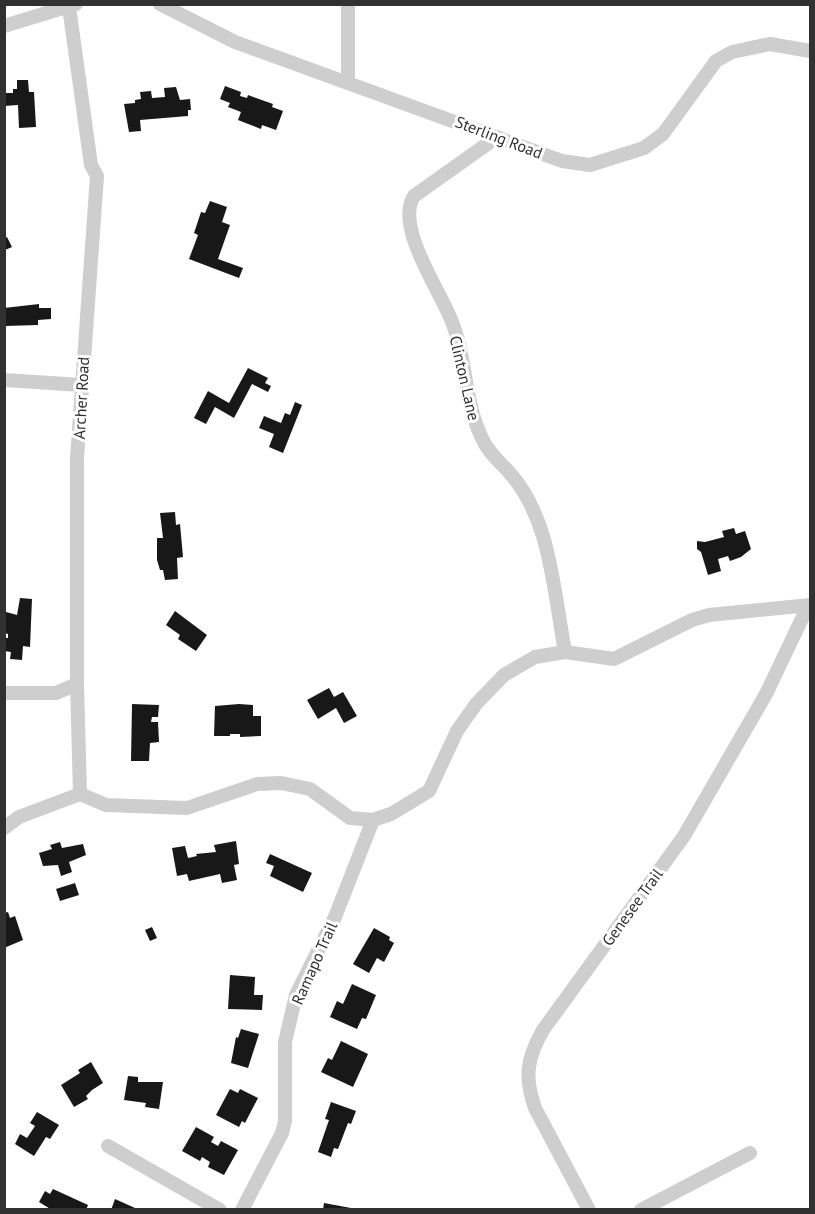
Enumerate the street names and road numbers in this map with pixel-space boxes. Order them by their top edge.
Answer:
street label: Sterling Road [453,111,545,163]
street label: Clinton Lane [446,334,484,422]
street label: Archer Road [69,356,93,440]
street label: Genesee Trail [597,864,667,950]
street label: Ramapo Trail [287,918,341,1008]

